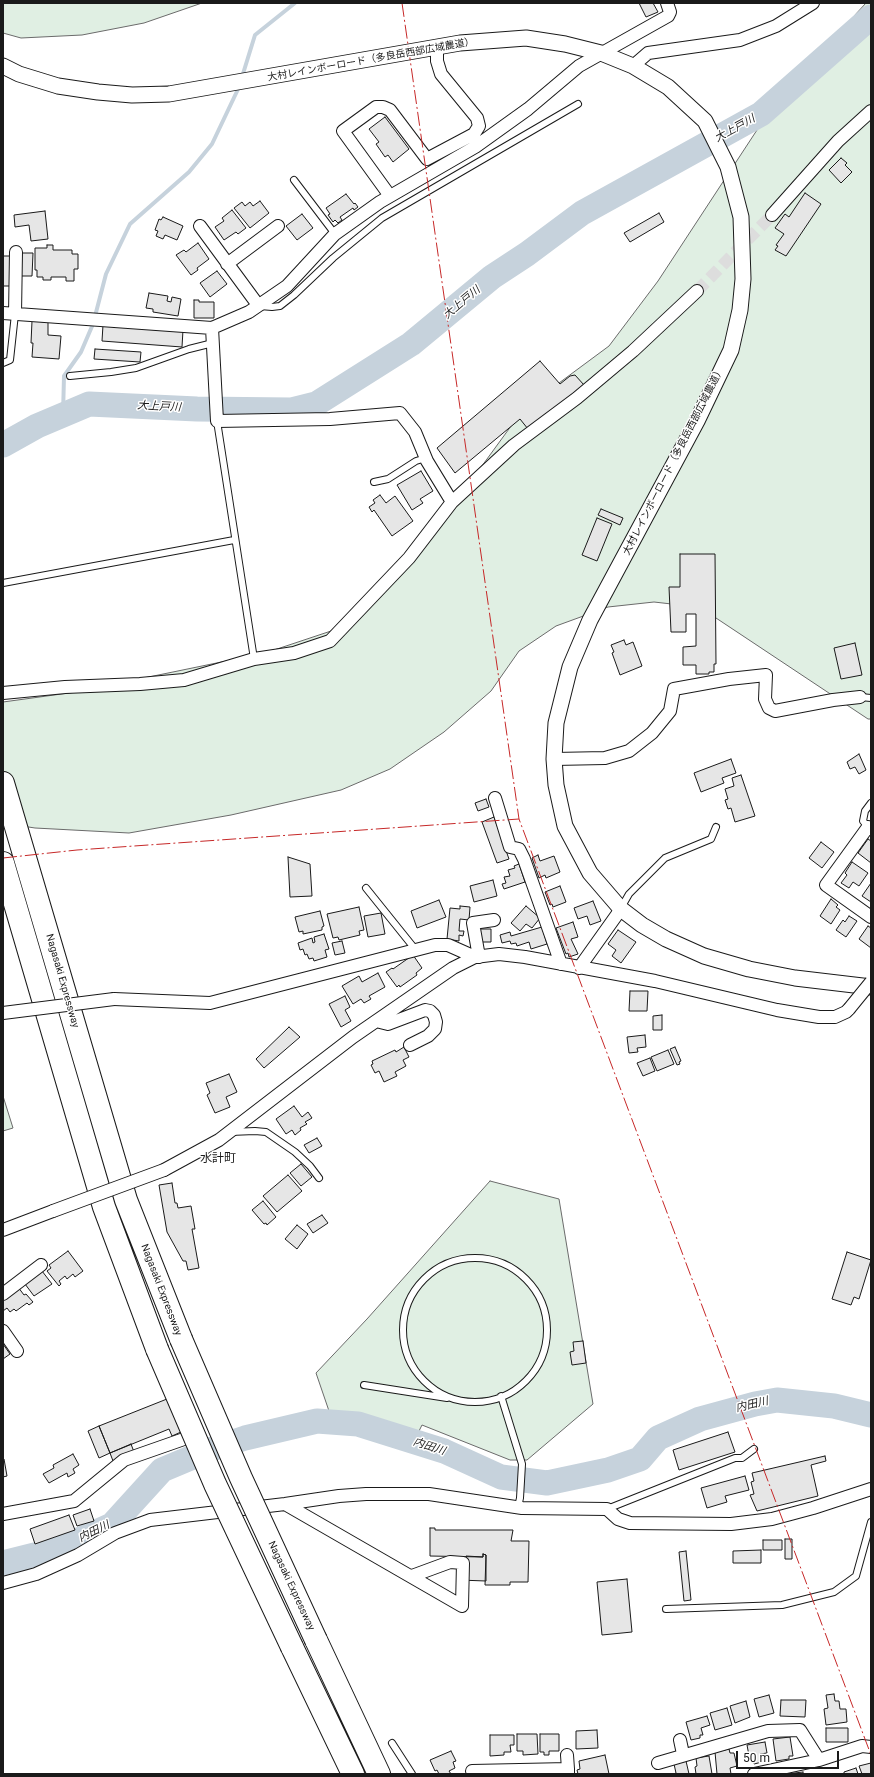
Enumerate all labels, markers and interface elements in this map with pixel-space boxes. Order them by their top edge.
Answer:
street label: 大村レインボーロード（多良岳西部広域農道） [267,36,475,84]
water label: 大上戸川 [713,113,757,145]
water label: 大上戸川 [441,284,483,322]
street label: 大村レインボーロード（多良岳西部広域農道） [621,365,727,557]
water label: 大上戸川 [137,399,181,415]
street label: Nagasaki Expressway [43,933,81,1029]
district label: 水計町 [200,1152,236,1166]
street label: Nagasaki Expressway [138,1243,184,1337]
water label: 内田川 [734,1395,770,1415]
water label: 内田川 [411,1436,447,1458]
water label: 内田川 [76,1519,112,1545]
street label: Nagasaki Expressway [265,1540,317,1632]
scale bar [738,1743,841,1769]
text: 50 m [743,1751,770,1765]

